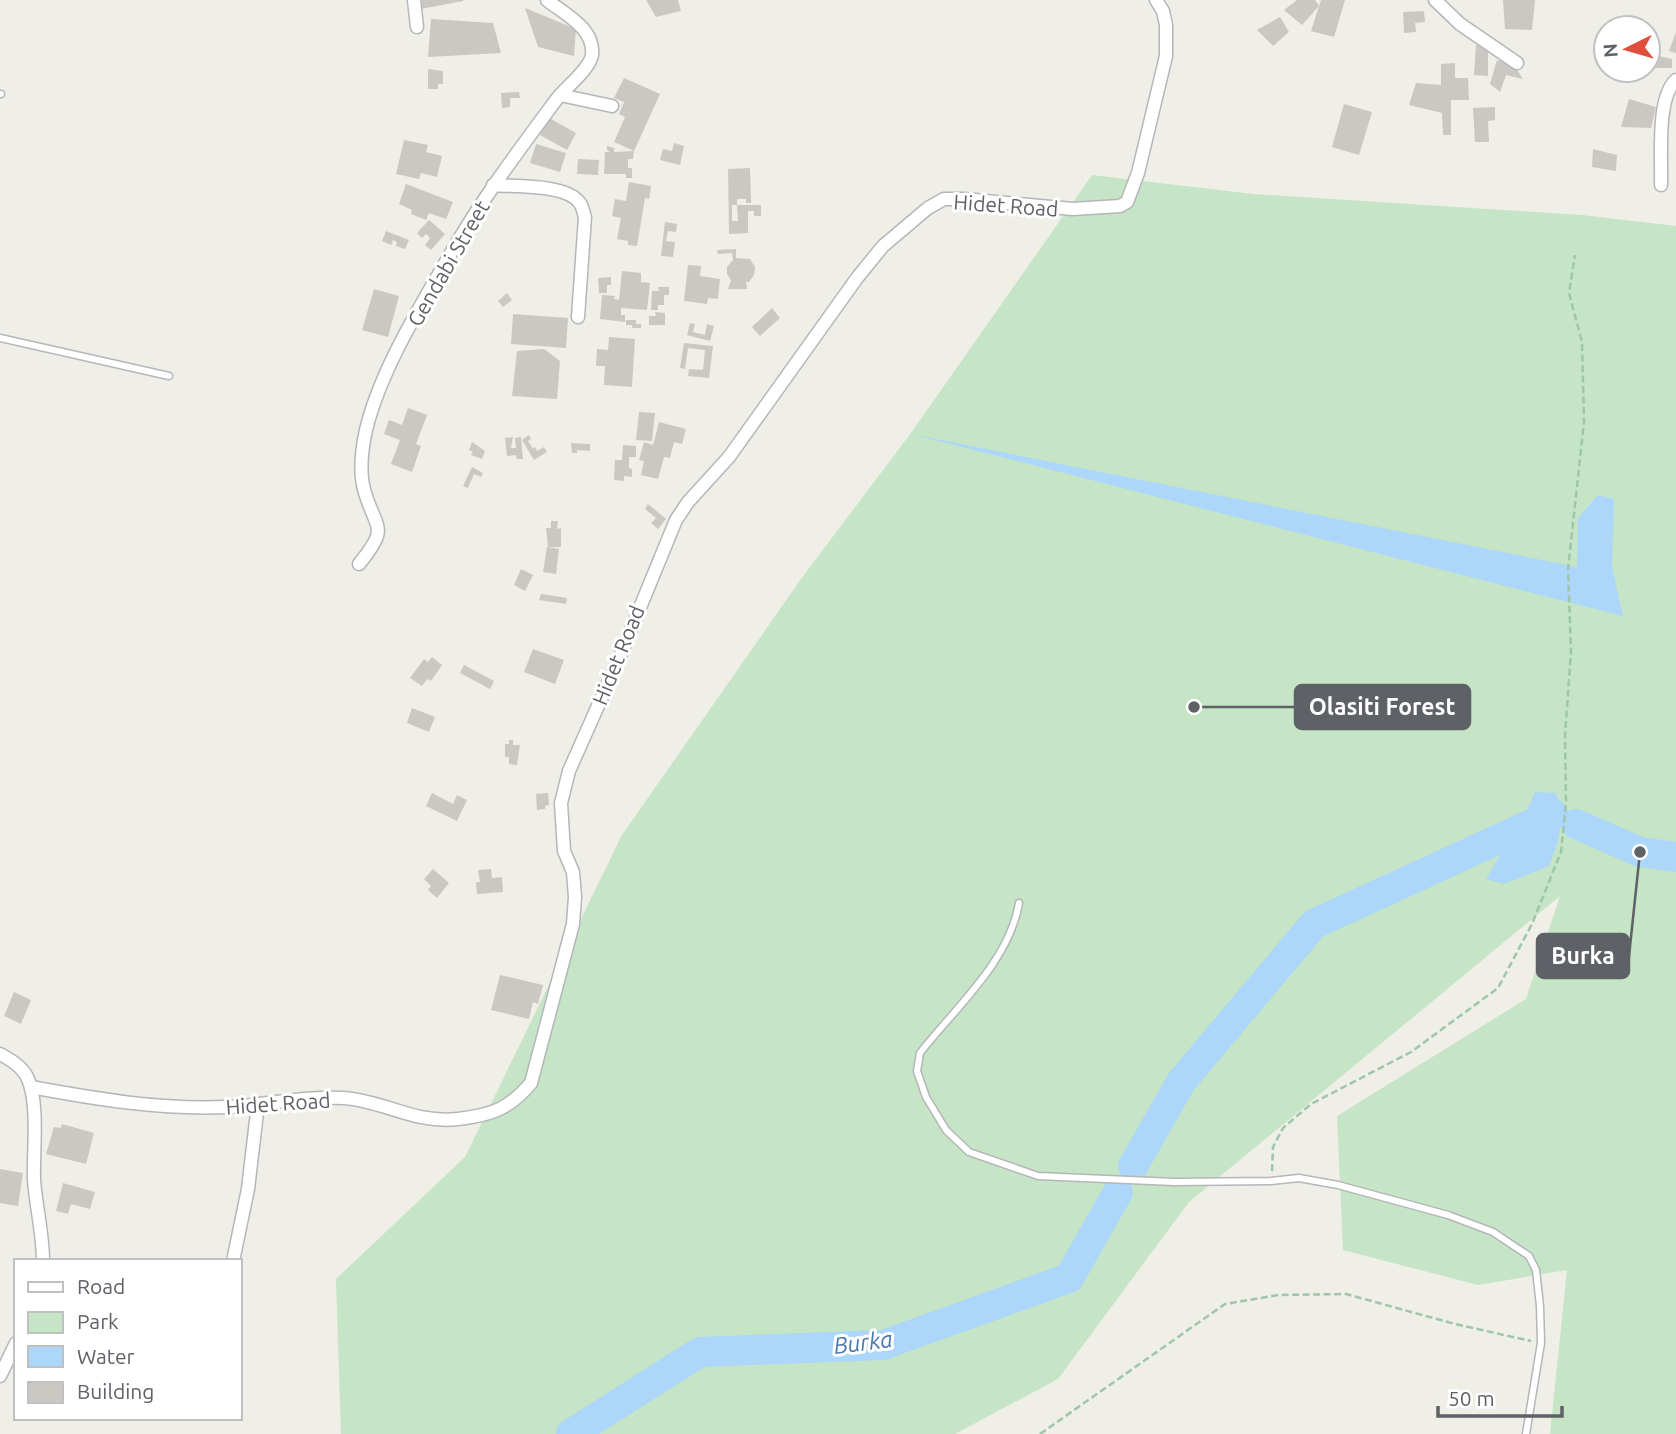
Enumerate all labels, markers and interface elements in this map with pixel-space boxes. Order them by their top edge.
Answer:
north arrow [1592,14,1662,84]
text: N [1598,42,1622,59]
street label: Hidet Road [953,189,1059,221]
street label: Gendabi Street [402,196,494,330]
street label: Hidet Road [587,602,649,708]
callout: Olasiti Forest [1295,685,1470,729]
text: Olasiti Forest [1309,694,1455,719]
callout: Burka [1537,934,1629,978]
text: Burka [1551,943,1615,968]
street label: Hidet Road [225,1087,331,1119]
legend [14,1259,242,1420]
text: Road [77,1274,125,1298]
text: Park [77,1309,119,1333]
water label: Burka [832,1326,894,1358]
text: Water [77,1344,135,1368]
scale bar [1438,1374,1562,1418]
text: Building [77,1379,154,1403]
text: 50 m [1448,1386,1495,1410]

